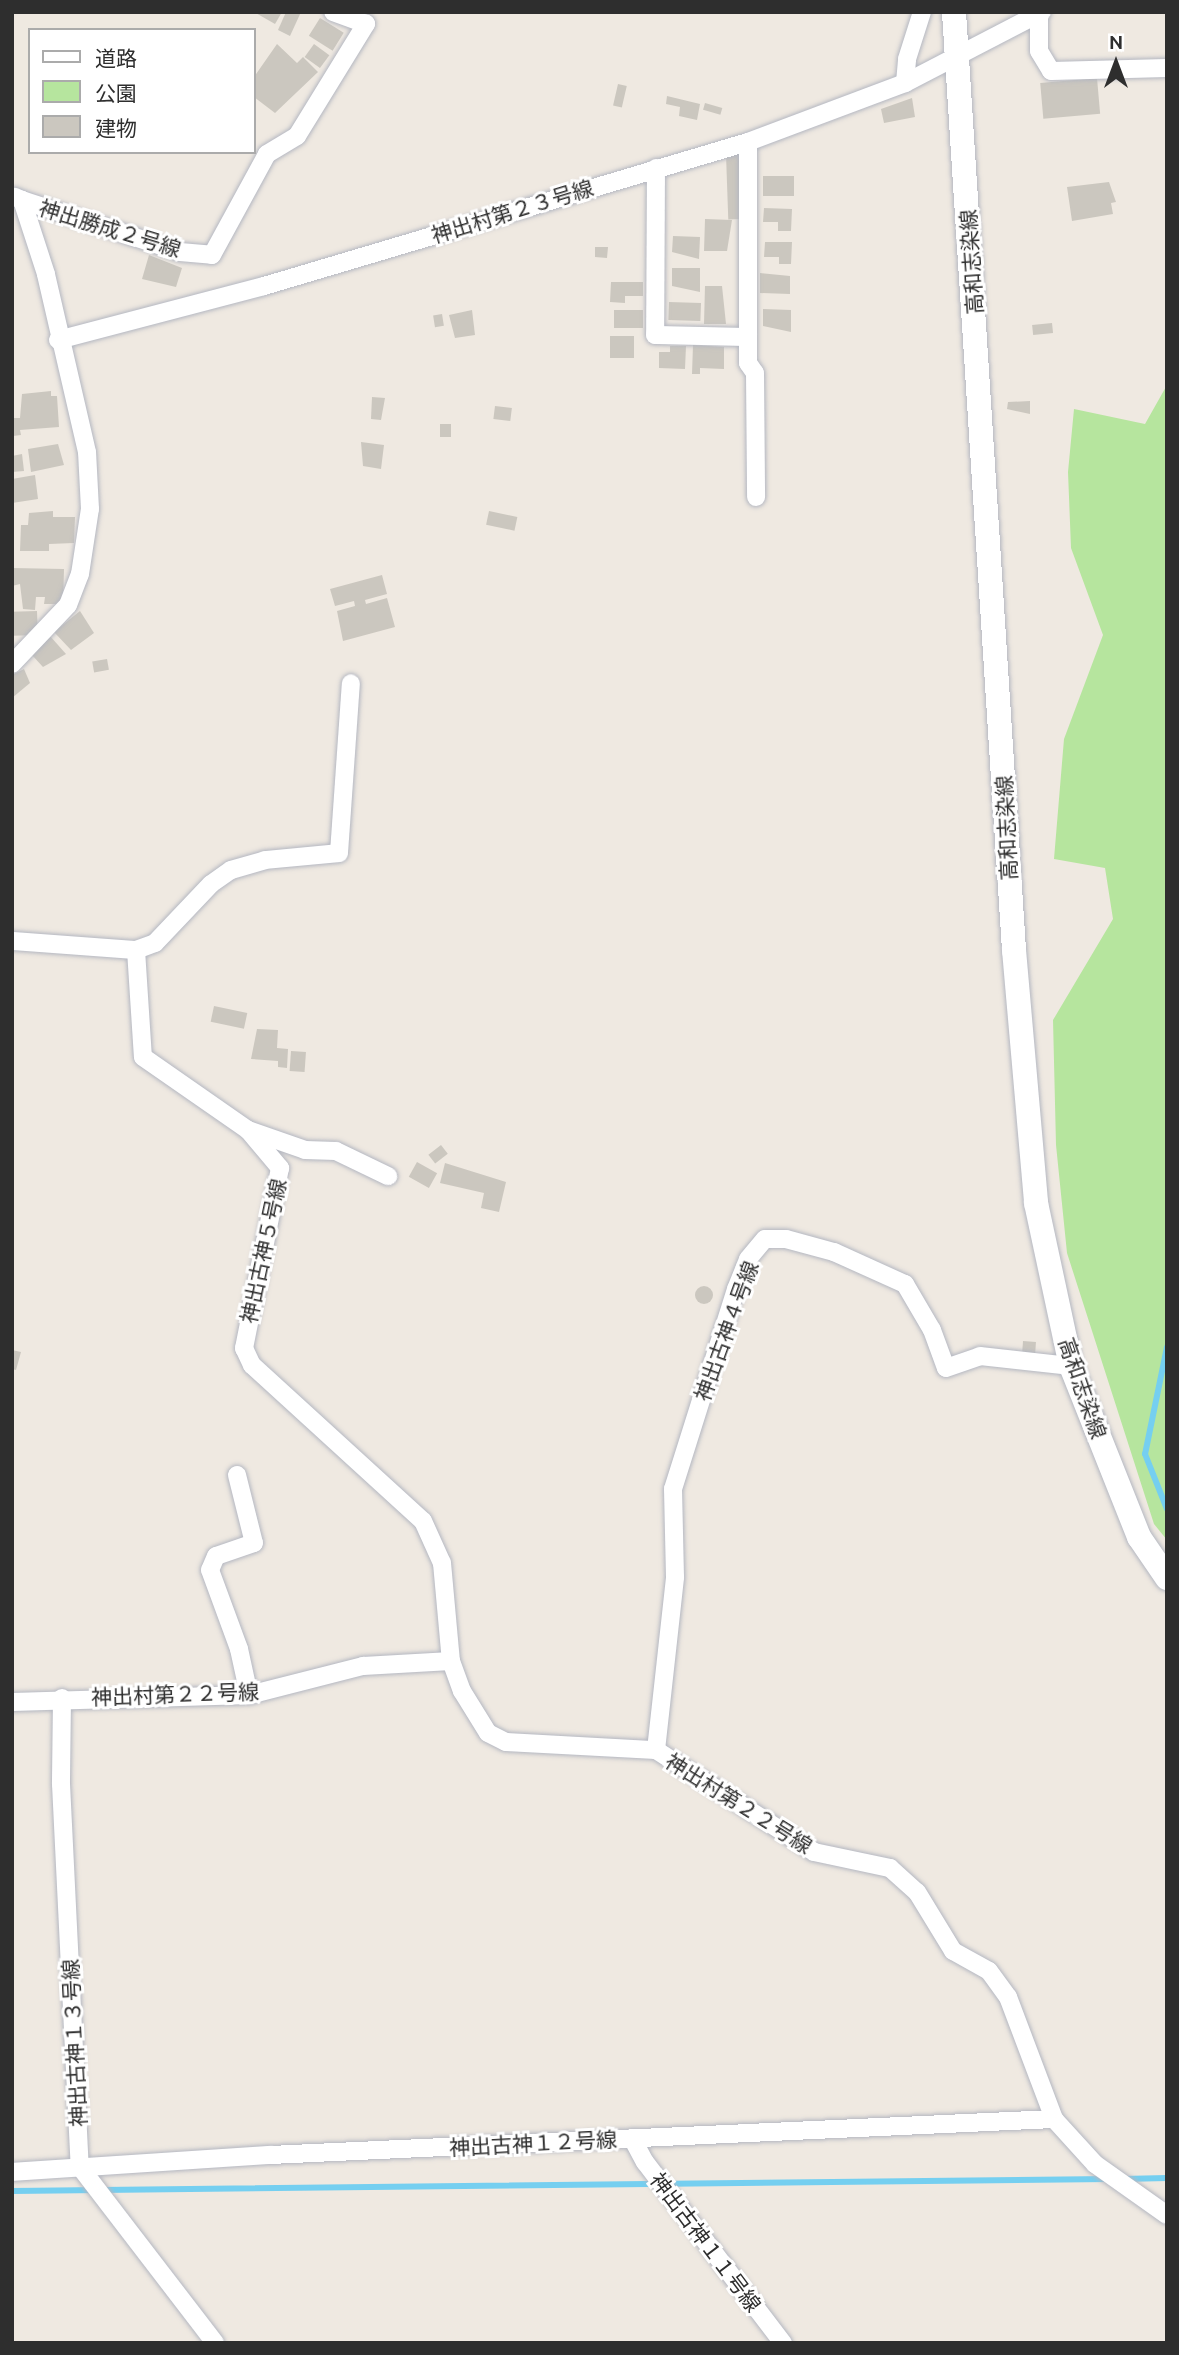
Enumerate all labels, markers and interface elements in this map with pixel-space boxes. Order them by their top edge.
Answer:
legend [28,28,256,154]
north arrow [1081,28,1151,98]
text: N [1109,31,1123,53]
text: 道路 [95,46,137,70]
text: 公園 [95,81,137,105]
text: 建物 [95,116,137,140]
street label: 神出村第２３号線 [428,174,596,248]
street label: 神出勝成２号線 [36,194,184,262]
street label: 高和志染線 [955,209,987,315]
street label: 高和志染線 [991,775,1021,881]
street label: 神出古神５号線 [235,1176,291,1326]
street label: 神出古神４号線 [689,1258,763,1404]
street label: 高和志染線 [1054,1334,1112,1442]
street label: 神出村第２２号線 [91,1678,259,1710]
street label: 神出村第２２号線 [661,1748,817,1858]
street label: 神出古神１３号線 [57,1958,91,2128]
street label: 神出古神１２号線 [448,2126,618,2160]
street label: 神出古神１１号線 [645,2167,767,2317]

